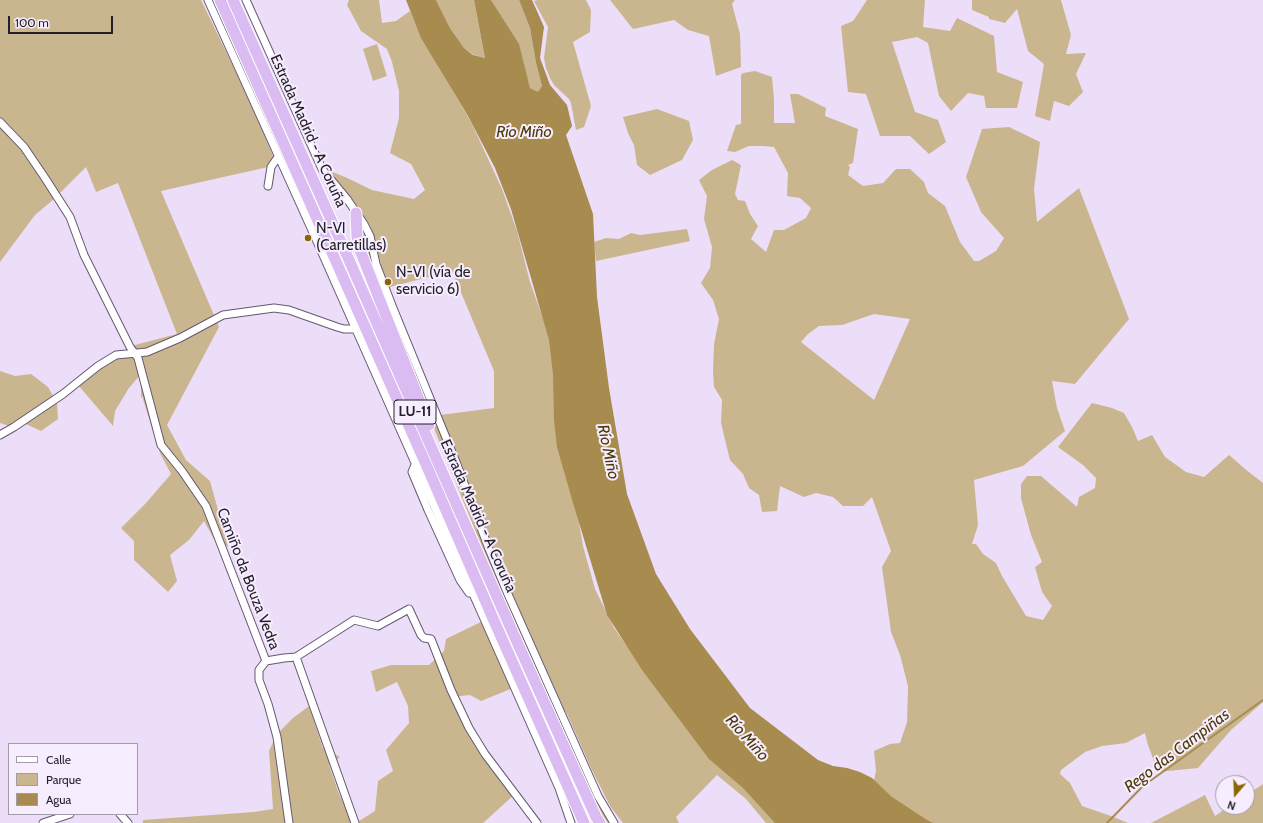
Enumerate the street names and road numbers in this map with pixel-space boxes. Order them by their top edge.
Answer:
street label: Estrada Madrid - A Coruña [266,52,350,210]
road number: LU-11 [394,400,436,424]
street label: Estrada Madrid - A Coruña [436,437,520,595]
street label: Camiño da Bouza Vedra [213,506,283,652]

